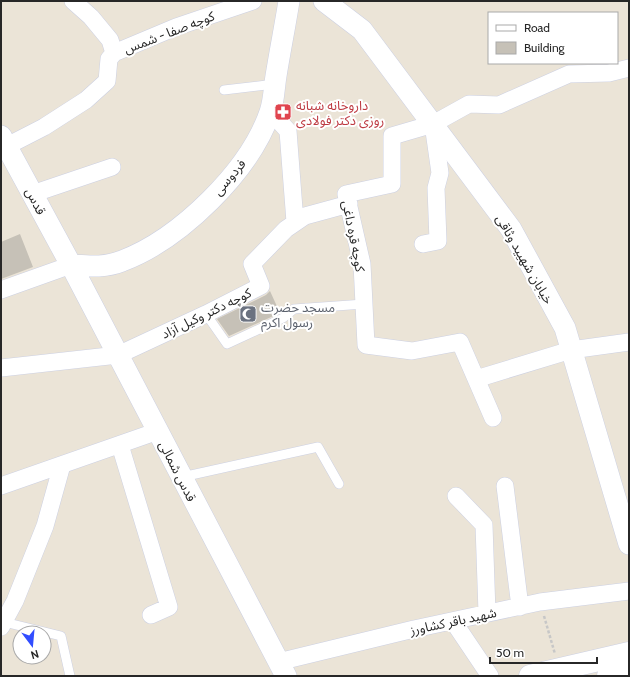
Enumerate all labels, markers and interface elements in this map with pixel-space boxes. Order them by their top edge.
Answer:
street label: کوچه صفا - شمس [121,7,218,59]
legend [488,12,618,64]
text: Road [524,20,550,35]
text: Building [524,40,566,55]
place label: داروخانه شبانه روزی دکتر فولادی [296,97,384,129]
pharmacy icon: داروخانه شبانه روزی دکتر فولادی [273,102,293,122]
street label: فردوسی [209,155,250,199]
street label: قدس [21,185,50,218]
street label: کوچه قره داغی [337,199,369,274]
street label: خیابان شهیید وثاقی [492,211,557,307]
street label: کوچه دکتر وکیل آزاد [158,284,255,344]
place label: مسجد حضرت رسول اکرم [261,299,335,332]
mosque icon: مسجد حضرت رسول اکرم [238,304,258,324]
street label: قدس شمالی [155,438,200,505]
street label: شهید باقر کشاورز [407,604,498,639]
north arrow [12,625,52,665]
scale bar [490,639,597,665]
text: 50 m [496,645,524,660]
text: N [29,647,40,662]

